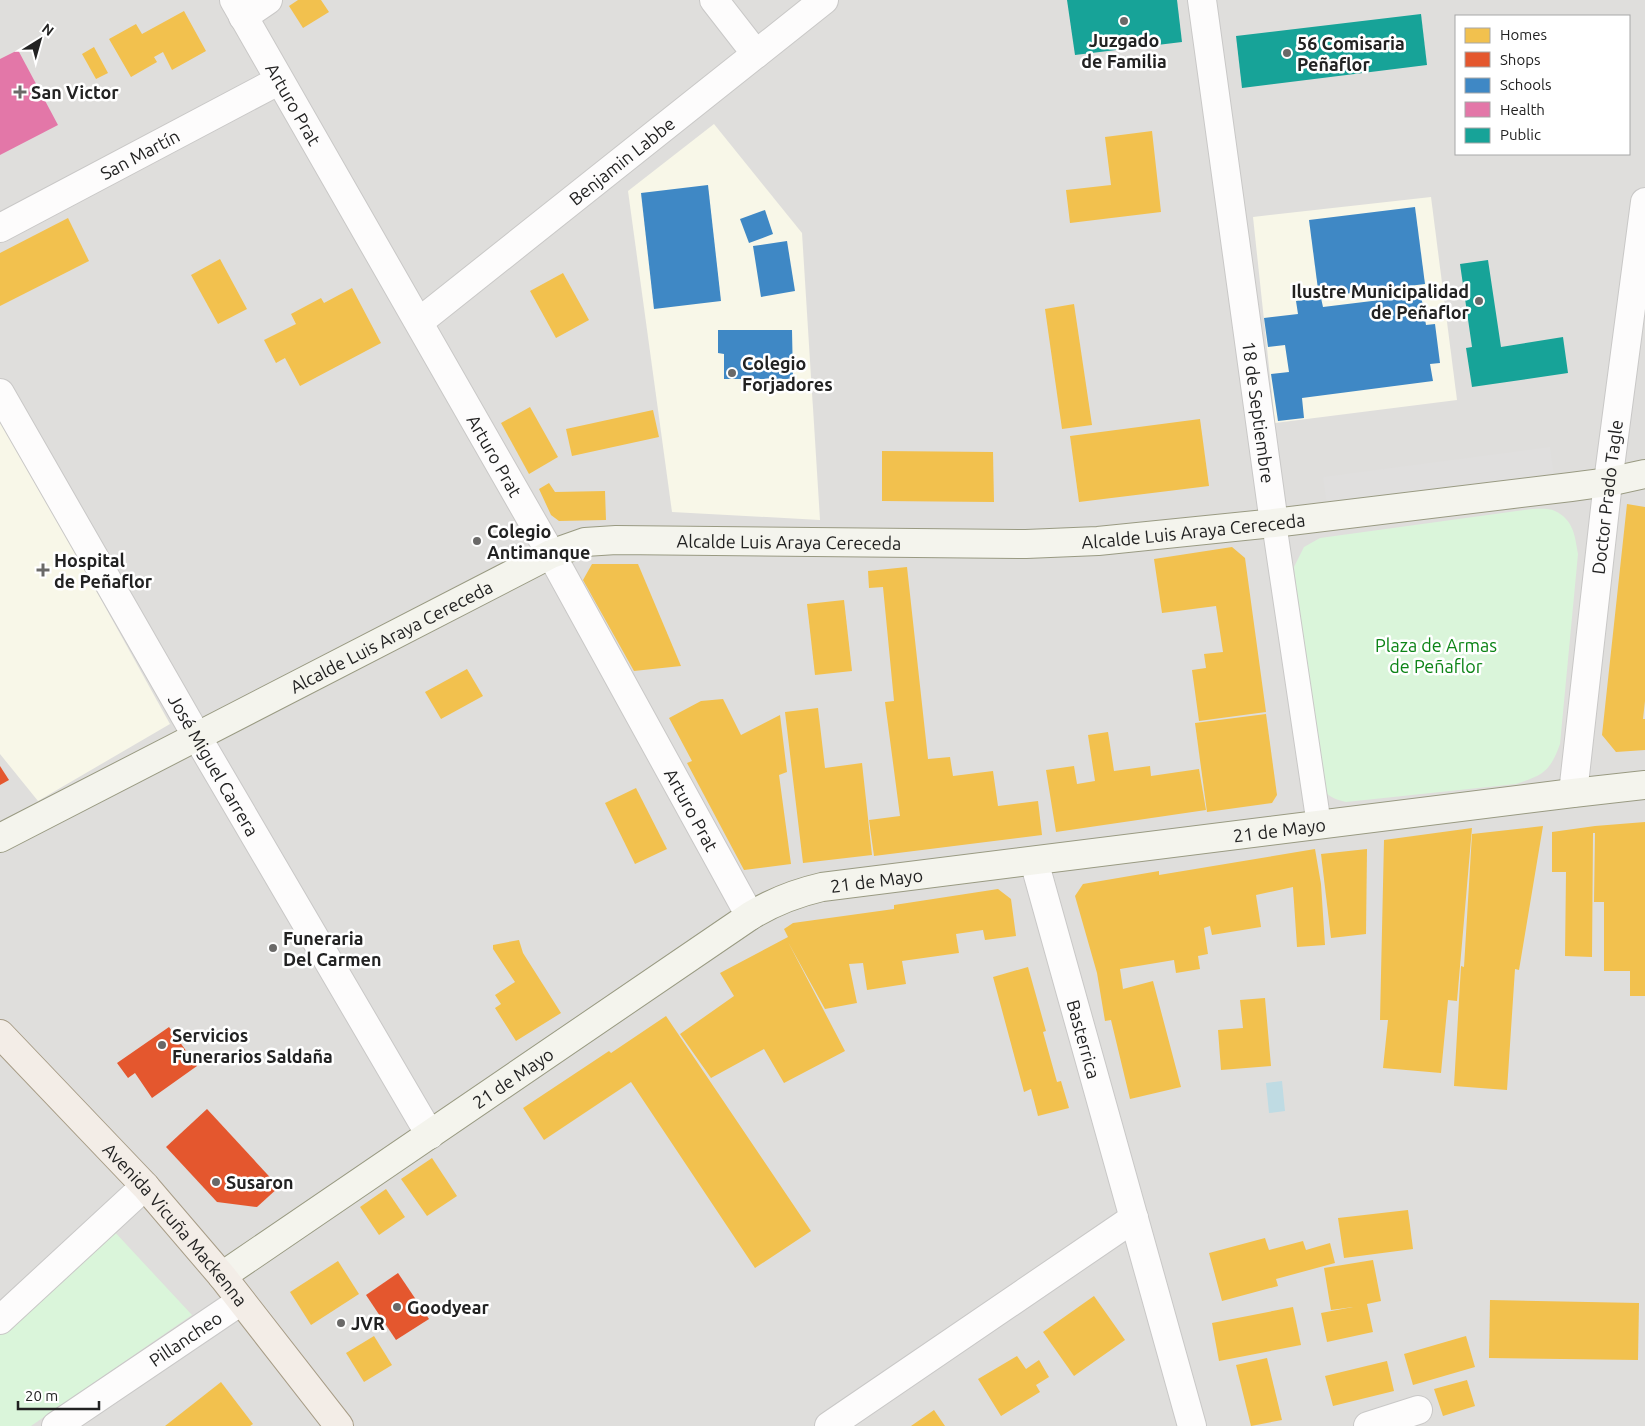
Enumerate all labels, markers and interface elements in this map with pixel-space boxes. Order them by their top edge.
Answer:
north arrow [15,15,65,65]
marker: Juzgado de Familia [1118,15,1130,27]
legend [1455,15,1630,155]
text: N [39,20,57,39]
text: Homes [1500,26,1547,43]
place label: Juzgado de Familia [1081,30,1167,71]
place label: 56 Comisaria Peñaflor [1297,33,1405,74]
marker: 56 Comisaria Peñaflor [1281,47,1293,59]
text: Shops [1500,51,1541,68]
street label: Arturo Prat [262,60,325,149]
text: Schools [1500,76,1551,93]
place label: San Victor [31,82,119,102]
marker: San Victor [13,85,27,99]
text: Health [1500,101,1545,118]
street label: Benjamin Labbe [565,113,678,209]
street label: San Martín [97,125,183,183]
text: Public [1500,126,1541,143]
place label: Ilustre Municipalidad de Peñaflor [1291,281,1470,322]
marker: Ilustre Municipalidad de Peñaflor [1473,295,1485,307]
street label: 18 de Septiembre [1239,340,1278,484]
place label: Colegio Forjadores [742,353,833,394]
marker: Colegio Forjadores [726,367,738,379]
street label: Arturo Prat [463,411,526,500]
street label: Doctor Prado Tagle [1588,418,1626,575]
street label: Alcalde Luis Araya Cereceda [1081,509,1306,552]
place label: Colegio Antimanque [487,521,590,562]
street label: Alcalde Luis Araya Cereceda [677,531,901,553]
marker: Colegio Antimanque [471,535,483,547]
place label: Hospital de Peñaflor [54,550,153,591]
marker: Hospital de Peñaflor [36,563,50,577]
street label: Alcalde Luis Araya Cereceda [287,576,496,697]
park label: Plaza de Armas de Peñaflor [1375,635,1497,676]
street label: José Miguel Carrera [165,691,263,839]
street label: Arturo Prat [661,765,722,854]
street label: 21 de Mayo [1232,814,1327,845]
street label: 21 de Mayo [829,864,924,896]
place label: Funeraria Del Carmen [283,928,381,969]
marker: Funeraria Del Carmen [267,942,279,954]
street label: Basterrica [1063,997,1104,1081]
place label: Servicios Funerarios Saldaña [172,1025,333,1066]
marker: Servicios Funerarios Saldaña [156,1039,168,1051]
street label: 21 de Mayo [469,1043,557,1112]
street label: Avenida Vicuña Mackenna [99,1139,251,1310]
place label: Susaron [226,1172,294,1192]
marker: Susaron [210,1176,222,1188]
place label: Goodyear [407,1297,489,1317]
marker: Goodyear [391,1301,403,1313]
street label: Pillancheo [145,1307,225,1370]
place label: JVR [351,1313,385,1333]
marker: JVR [335,1317,347,1329]
scale bar [18,1378,99,1410]
text: 20 m [25,1387,58,1404]

